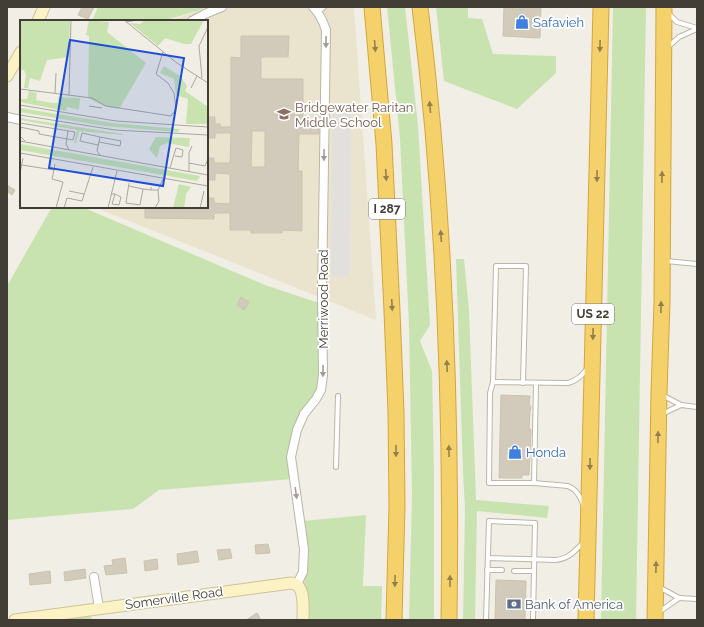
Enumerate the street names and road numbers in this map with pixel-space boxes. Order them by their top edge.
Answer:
road number: I 287 [369,199,405,219]
street label: Merriwood Road [316,249,331,349]
road number: US 22 [572,304,614,324]
street label: Somerville Road [124,584,224,612]

